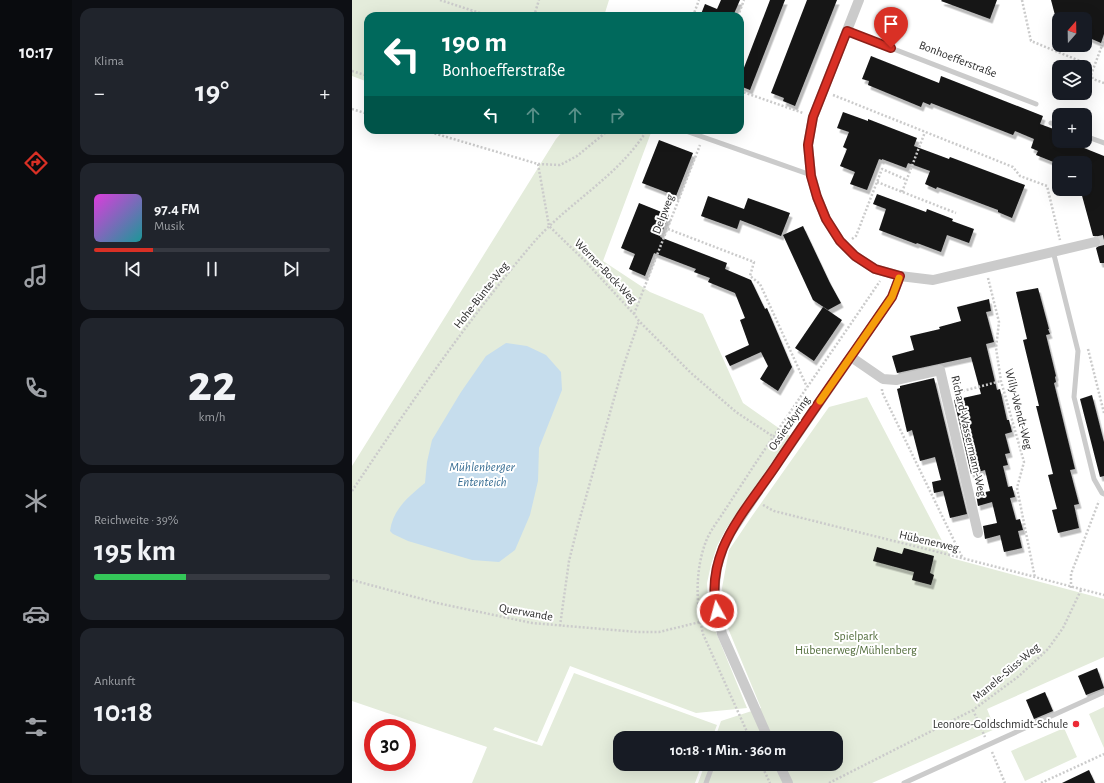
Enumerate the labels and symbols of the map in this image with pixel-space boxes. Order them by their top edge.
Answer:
pin [874,7.0,908,48]
north arrow [1052,12,1092,52]
street label: Bonhoefferstraße [918,39,998,79]
street label: Delpweg [650,192,676,235]
street label: Werner-Bock-Weg [572,237,640,306]
street label: Hohe-Bünte-Weg [451,259,511,331]
street label: Willy-Wendt-Weg [1002,367,1035,451]
street label: Richard-Wassermann-Weg [949,374,989,498]
street label: Ossietzkyring [766,394,813,453]
water label: Mühlenberger Ententeich [449,461,516,489]
street label: Hübenerweg [898,528,960,554]
position arrow [696,590,738,632]
street label: Querwande [498,601,554,624]
park label: Spielpark Hübenerweg/Mühlenberg [795,630,917,656]
street label: Manele-Süss-Weg [970,640,1042,703]
place label: Leonore-Goldschmidt-Schule [933,718,1068,730]
speed limit sign: 30 [364,719,416,771]
marker: Leonore-Goldschmidt-Schule [1071,719,1081,729]

